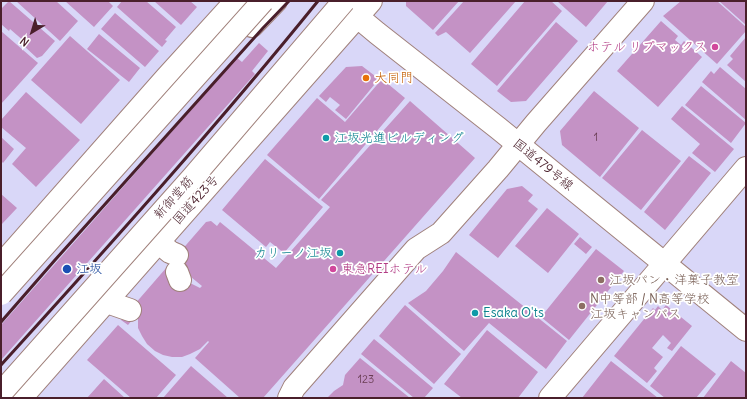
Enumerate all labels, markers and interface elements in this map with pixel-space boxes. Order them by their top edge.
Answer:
north arrow [12,12,52,52]
text: N [17,34,32,49]
place label: ホテル リブマックス [587,39,707,55]
marker: ホテル リブマックス [710,42,720,52]
place label: 大同門 [374,70,413,86]
marker: 大同門 [361,73,371,83]
place label: 江坂光進ビルディング [334,130,464,146]
house number: 1 [594,131,598,145]
marker: 江坂光進ビルディング [321,133,331,143]
street label: 国道479号線 [510,136,576,194]
street label: 国道423号 [170,172,222,228]
street label: 新御堂筋 [151,173,197,223]
place label: カリーノ江坂 [254,245,332,261]
marker: カリーノ江坂 [335,248,345,258]
place label: 江坂 [76,261,102,277]
place label: 東急REIホテル [341,261,428,277]
marker: 江坂 [61,263,73,275]
marker: 東急REIホテル [328,264,338,274]
place label: 江坂パン・洋菓子教室 [609,272,739,288]
marker: 江坂パン・洋菓子教室 [596,275,606,285]
place label: N中等部 / N高等学校 江坂キャンパス [590,291,710,322]
marker: N中等部 / N高等学校 江坂キャンパス [577,301,587,311]
place label: Esaka O'ts [483,305,544,321]
marker: Esaka O'ts [470,308,480,318]
house number: 123 [358,373,374,387]

